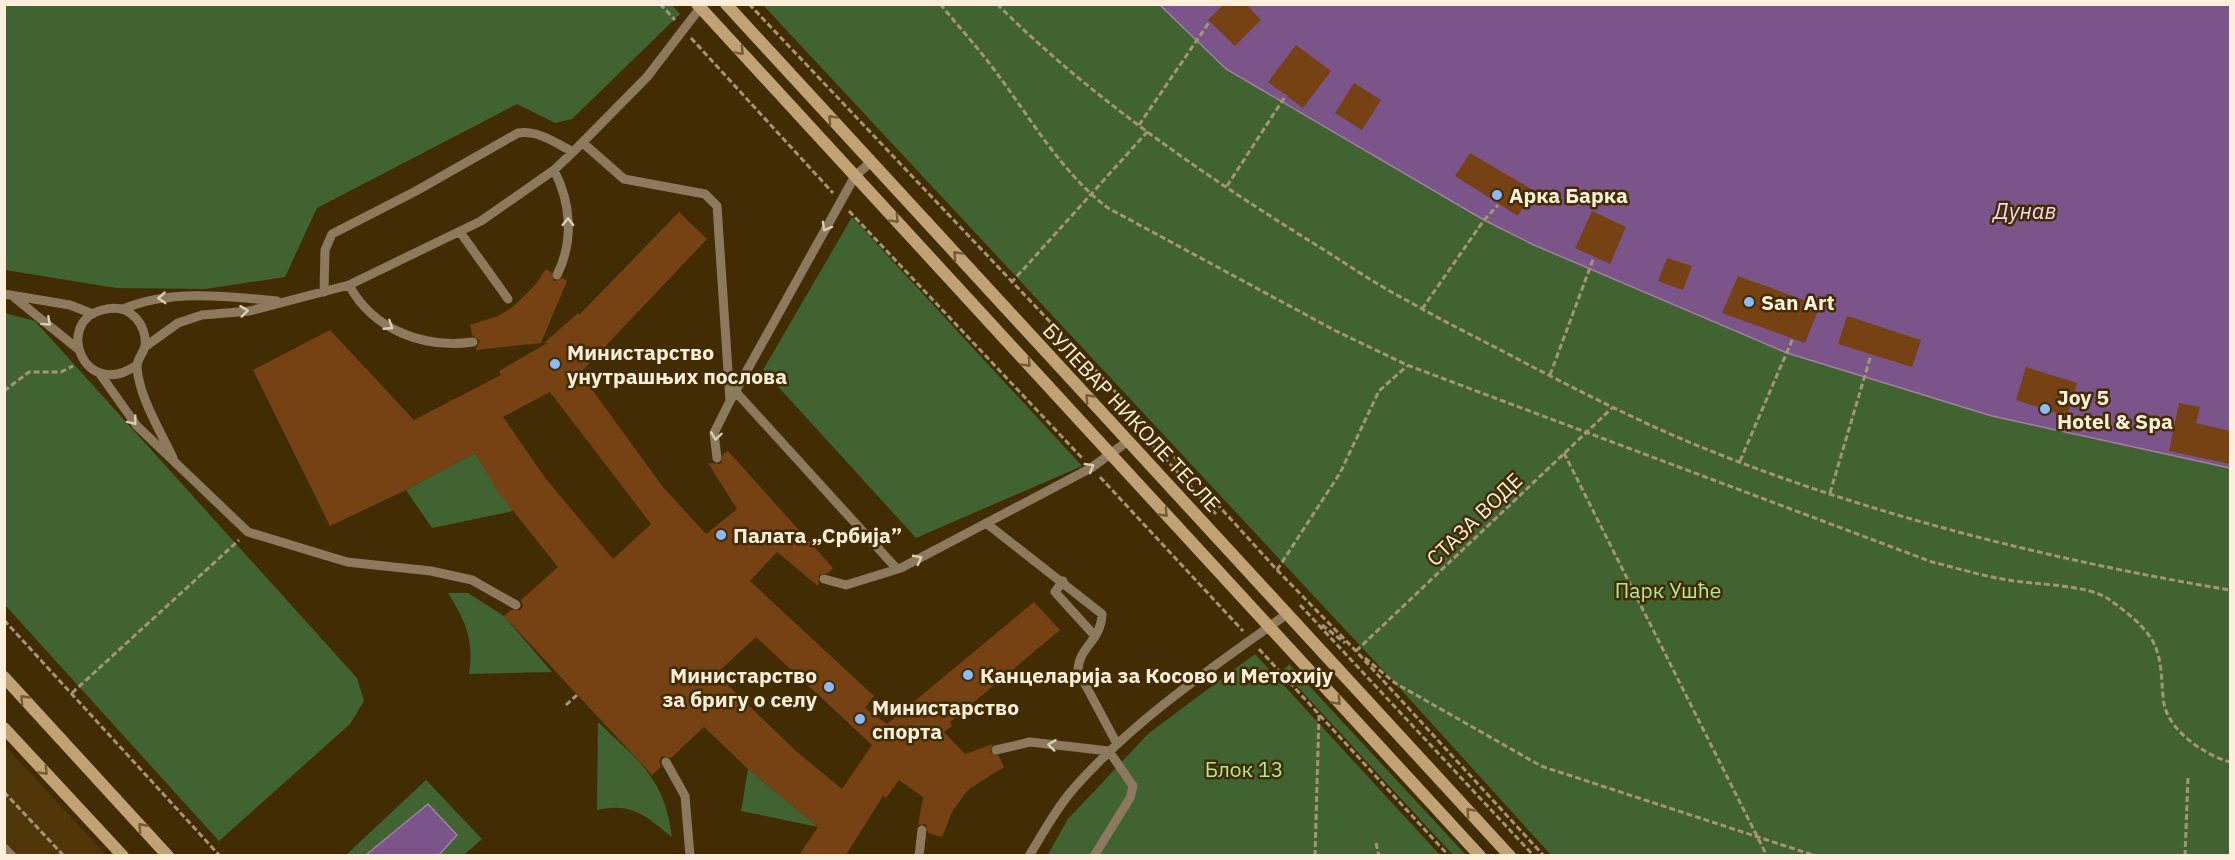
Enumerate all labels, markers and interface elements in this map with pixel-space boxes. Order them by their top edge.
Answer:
one-way arrow [733,44,744,55]
one-way arrow [828,115,839,126]
place label: Арка Барка [1509,181,1628,209]
marker: Арка Барка [1490,188,1504,202]
water label: Дунав [1992,196,2056,225]
one-way arrow [887,212,898,223]
one-way arrow [562,217,574,226]
one-way arrow [822,221,833,232]
one-way arrow [953,251,964,262]
place label: San Art [1761,288,1835,316]
one-way arrow [157,292,166,305]
marker: San Art [1742,295,1756,309]
one-way arrow [239,305,248,317]
one-way arrow [40,314,51,325]
street label: БУЛЕВАР НИКОЛЕ ТЕСЛЕ [1037,317,1227,517]
one-way arrow [382,319,393,330]
place label: Министарство унутрашњих послова [567,338,787,390]
one-way arrow [1019,356,1030,367]
marker: Министарство унутрашњих послова [548,357,562,371]
place label: Joy 5 Hotel & Spa [2057,383,2173,435]
one-way arrow [1085,394,1096,405]
marker: Joy 5 Hotel & Spa [2038,402,2052,416]
one-way arrow [126,414,137,425]
one-way arrow [710,431,723,441]
one-way arrow [1084,463,1094,475]
street label: СТАЗА ВОДЕ [1420,466,1528,572]
one-way arrow [1157,506,1168,516]
place label: Палата „Србија” [733,521,902,549]
marker: Палата „Србија” [714,528,728,542]
one-way arrow [912,555,922,566]
park label: Парк Ушће [1615,576,1721,604]
place label: Министарство за бригу о селу [662,661,818,713]
place label: Канцеларија за Косово и Метохију [980,661,1334,689]
marker: Канцеларија за Косово и Метохију [961,668,975,682]
marker: Министарство за бригу о селу [822,680,836,694]
place label: Министарство спорта [872,693,1019,745]
one-way arrow [1330,694,1341,704]
one-way arrow [21,695,32,706]
marker: Министарство спорта [853,712,867,726]
one-way arrow [1048,739,1057,752]
park label: Блок 13 [1205,755,1283,783]
one-way arrow [37,764,48,775]
one-way arrow [1466,809,1477,819]
one-way arrow [138,823,149,834]

